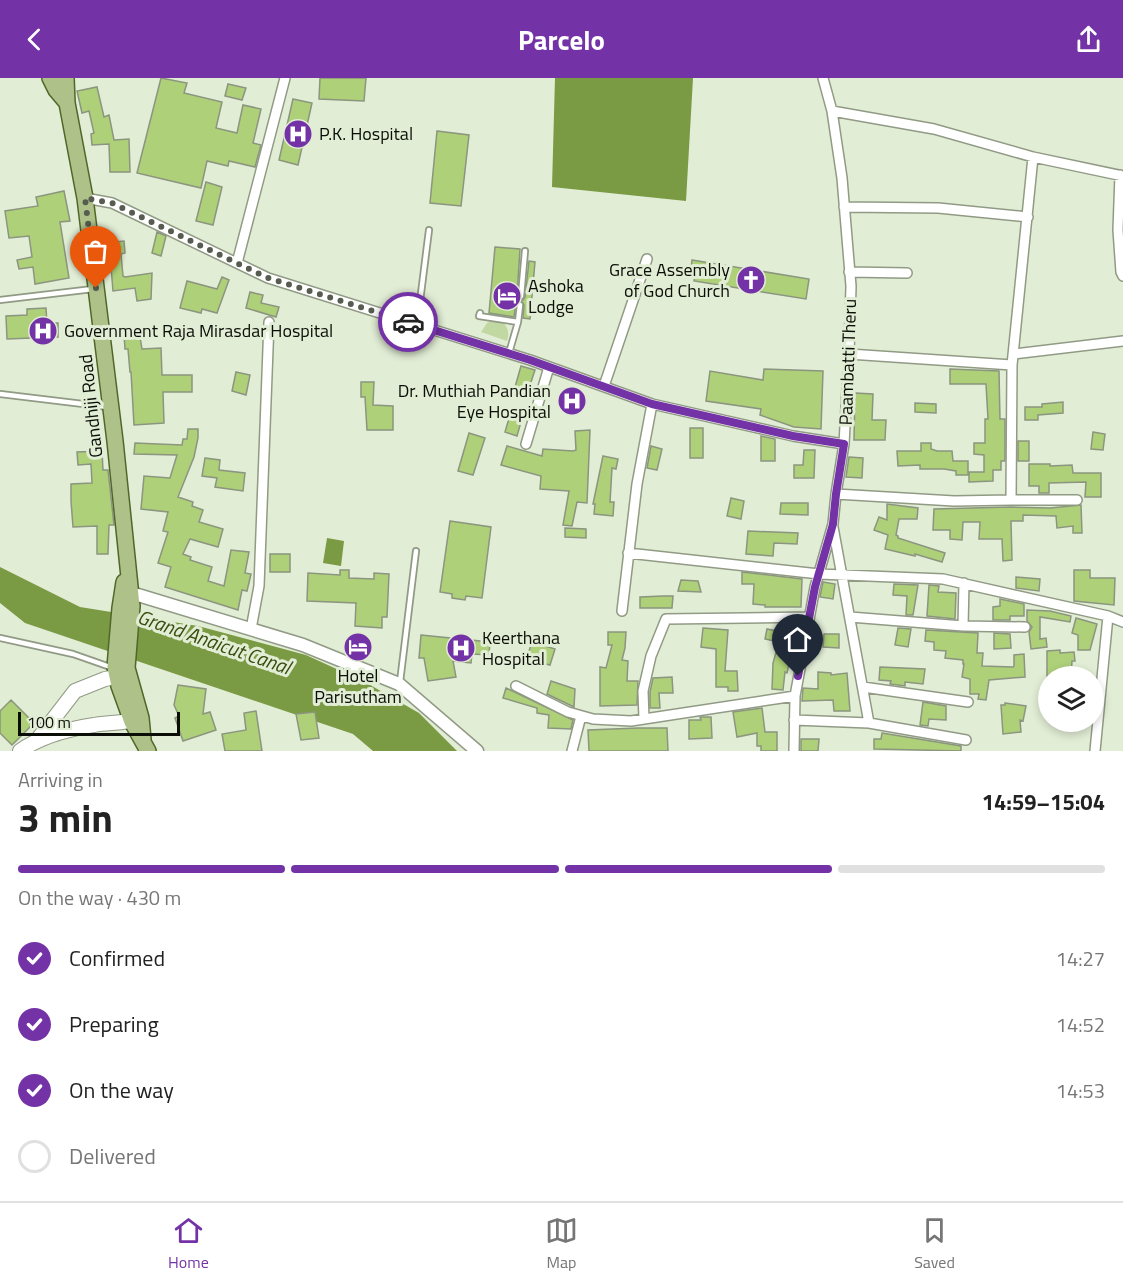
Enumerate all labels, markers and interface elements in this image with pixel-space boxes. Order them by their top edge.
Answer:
text: Parcelo [518,19,605,60]
icon: back [18,23,51,56]
icon: share [1072,23,1105,56]
hospital icon: P.K. Hospital [282,118,314,150]
place label: P.K. Hospital [319,120,413,147]
pin [70,226,121,288]
icon: bag [79,235,112,268]
place label: Grace Assembly of God Church [609,256,730,304]
church icon: Grace Assembly of God Church [735,264,767,296]
place label: Ashoka Lodge [528,272,584,320]
hotel icon: Ashoka Lodge [491,280,523,312]
courier [378,292,438,352]
street label: Paambatti Theru [832,298,863,426]
icon: car [392,306,425,339]
hospital icon: Government Raja Mirasdar Hospital [27,315,59,347]
place label: Government Raja Mirasdar Hospital [64,317,333,344]
street label: Gandhiji Road [72,353,109,459]
place label: Dr. Muthiah Pandian Eye Hospital [398,377,551,425]
hospital icon: Dr. Muthiah Pandian Eye Hospital [556,385,588,417]
water label: Grand Anaicut Canal [133,601,297,683]
pin [772,614,823,676]
icon: home [781,623,814,656]
place label: Keerthana Hospital [482,624,560,672]
hotel icon: Hotel Parisutham [342,631,374,663]
hospital icon: Keerthana Hospital [445,632,477,664]
place label: Hotel Parisutham [314,662,402,710]
map controls [1038,666,1104,732]
button: layers [1038,666,1104,732]
scale bar [18,709,180,736]
text: 100 m [27,710,71,734]
text: Arriving in [18,764,103,795]
text: 14:59–15:04 [982,785,1105,819]
text: 3 min [18,788,113,847]
text: On the way · 430 m [18,882,181,913]
text: Confirmed [69,941,165,975]
icon: check [18,942,51,975]
text: 14:27 [1056,943,1105,974]
text: Preparing [69,1007,159,1041]
icon: check [18,1008,51,1041]
text: 14:52 [1056,1009,1105,1040]
text: On the way [69,1073,174,1107]
icon: check [18,1074,51,1107]
text: 14:53 [1056,1075,1105,1106]
text: Delivered [69,1139,156,1173]
tab: Home [168,1214,209,1274]
tab: Map [545,1214,578,1274]
tab: Saved [914,1214,955,1274]

